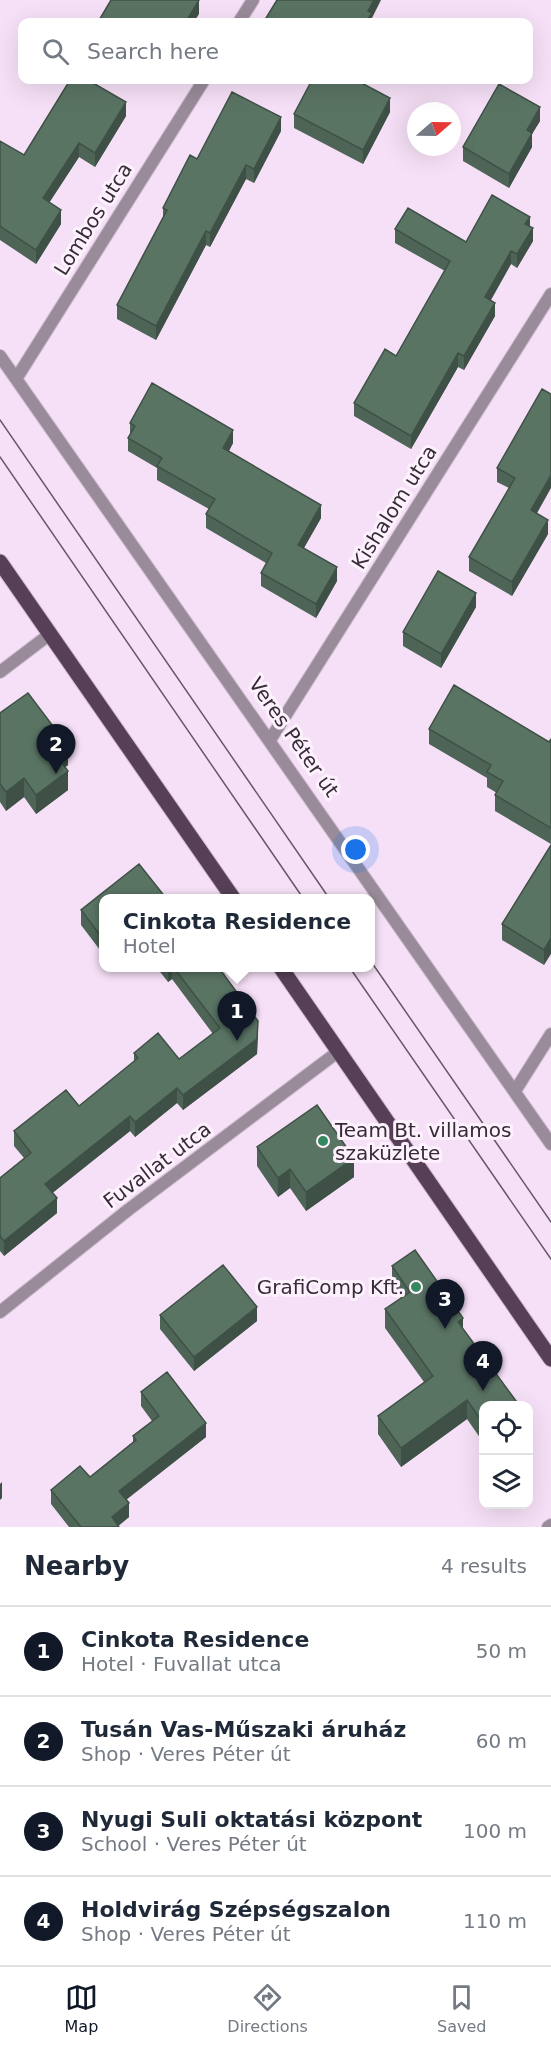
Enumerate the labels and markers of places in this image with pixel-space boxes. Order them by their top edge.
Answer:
pin: 2 [36,724,76,774]
pin: 1 [218,992,256,1041]
place label: Team Bt. villamos szaküzlete [334,1118,511,1165]
marker: Team Bt. villamos szaküzlete [316,1134,330,1148]
place label: GrafiComp Kft. [257,1275,404,1299]
marker: GrafiComp Kft. [409,1280,423,1294]
pin: 3 [426,1280,464,1329]
pin: 4 [464,1342,502,1391]

